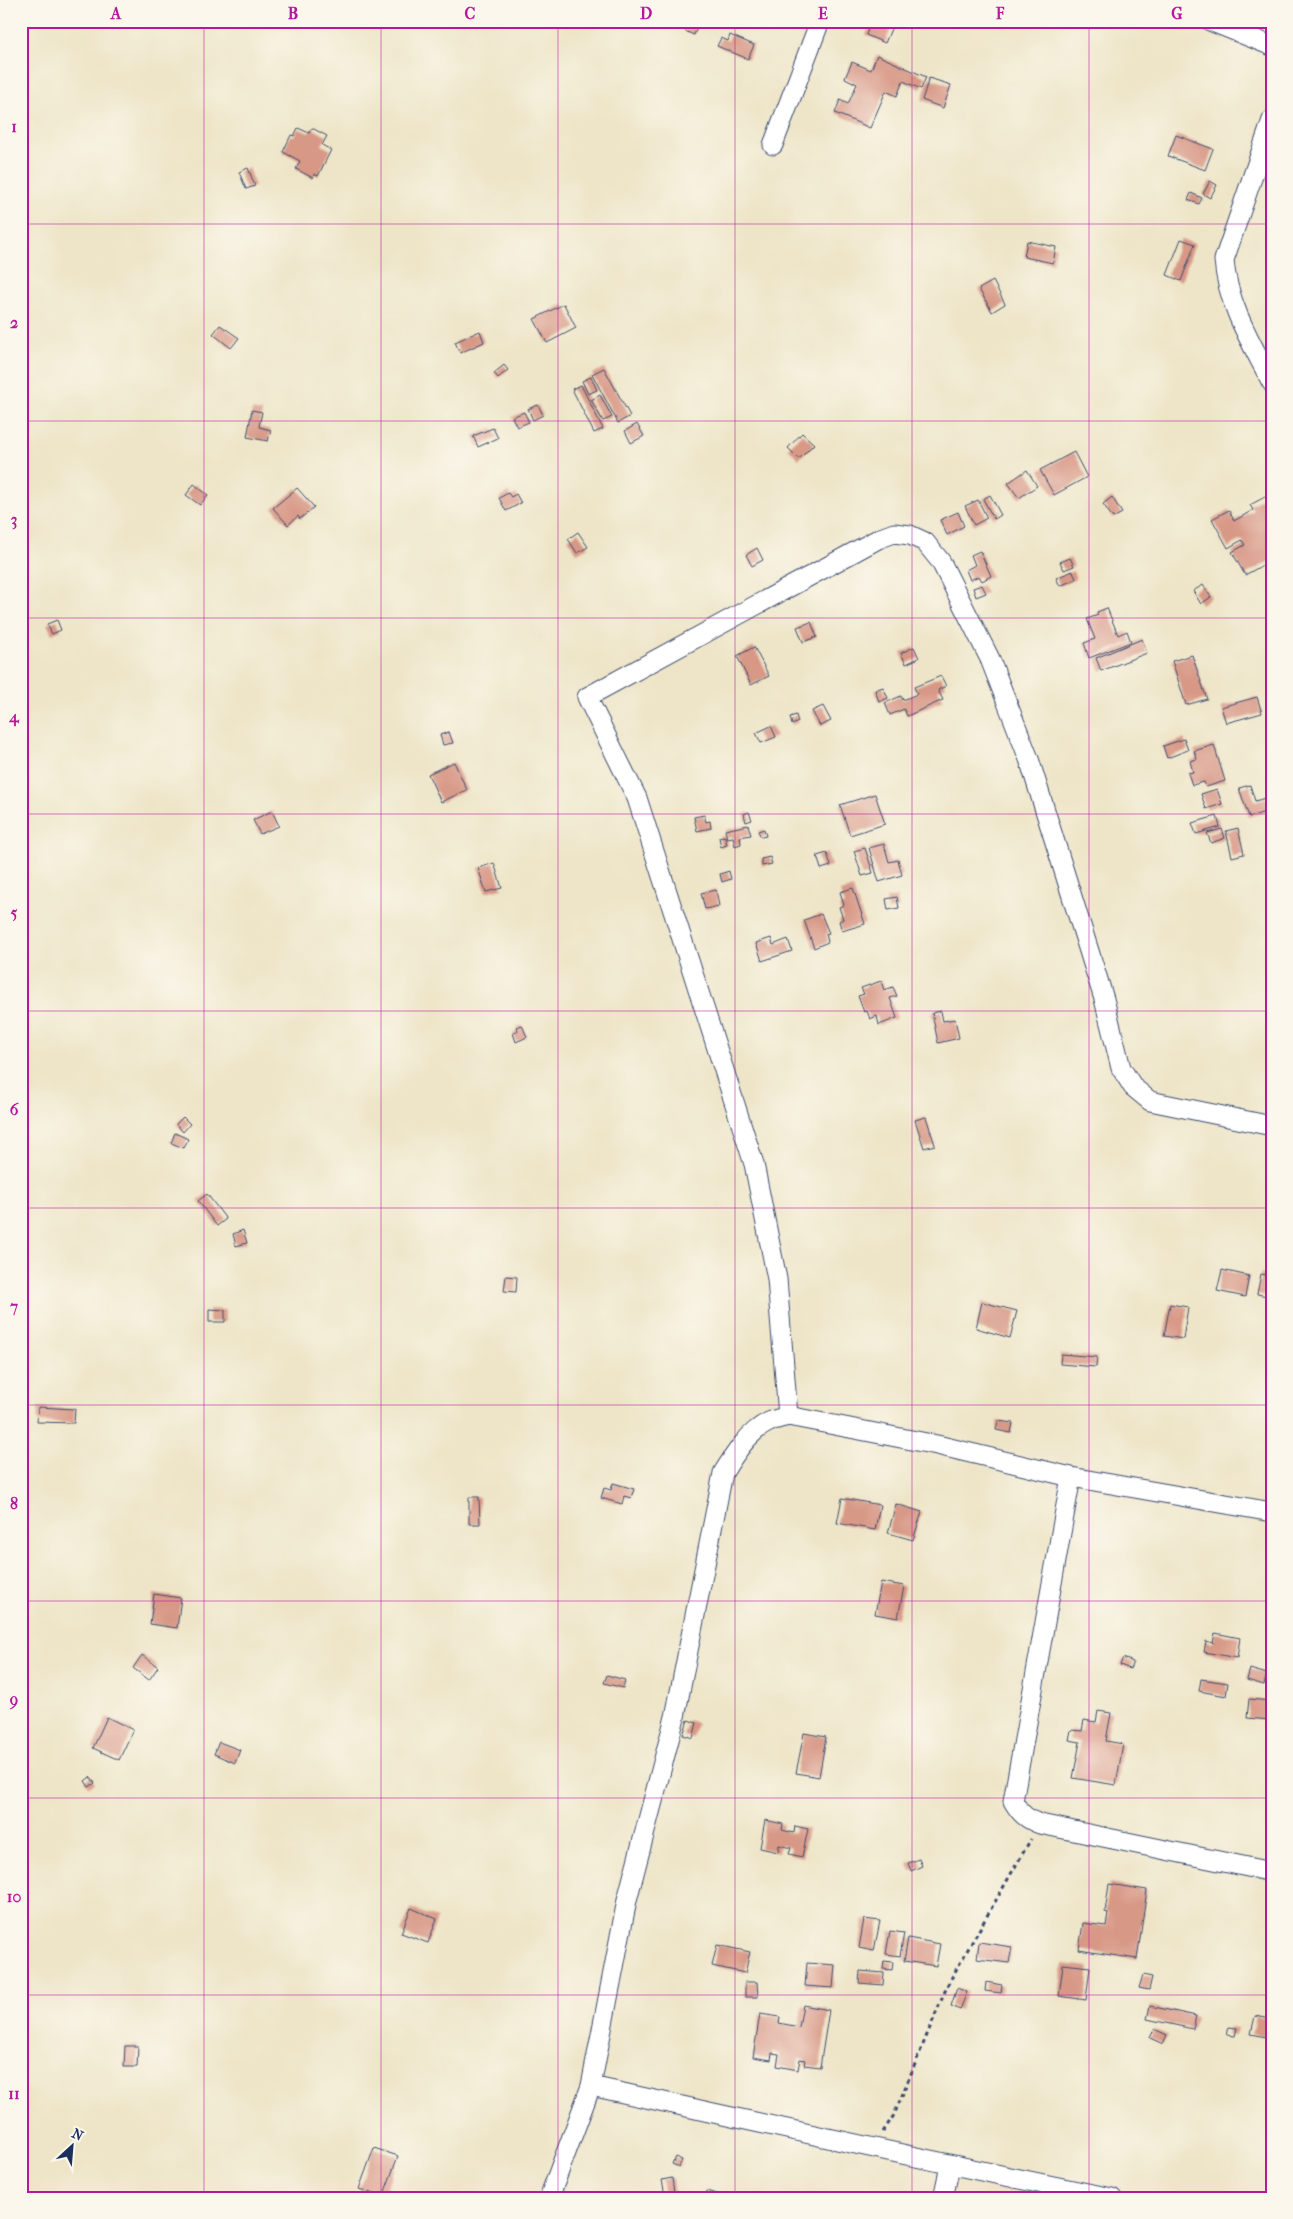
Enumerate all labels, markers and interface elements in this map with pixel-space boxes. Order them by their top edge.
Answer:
text: A [110,4,122,23]
text: B [288,4,298,23]
text: C [465,4,476,23]
text: D [640,4,652,23]
text: E [818,4,828,23]
text: F [995,4,1005,23]
text: G [1171,4,1183,23]
text: 1 [11,117,17,136]
text: 2 [10,313,18,332]
text: 3 [11,510,17,530]
text: 4 [8,707,20,727]
text: 5 [11,903,18,922]
text: 6 [10,1100,19,1119]
text: 7 [9,1297,18,1316]
text: 8 [10,1494,18,1513]
text: 9 [9,1690,18,1710]
text: 10 [7,1887,21,1906]
text: 11 [8,2084,20,2103]
north arrow [48,2122,98,2172]
text: N [69,2125,86,2145]

